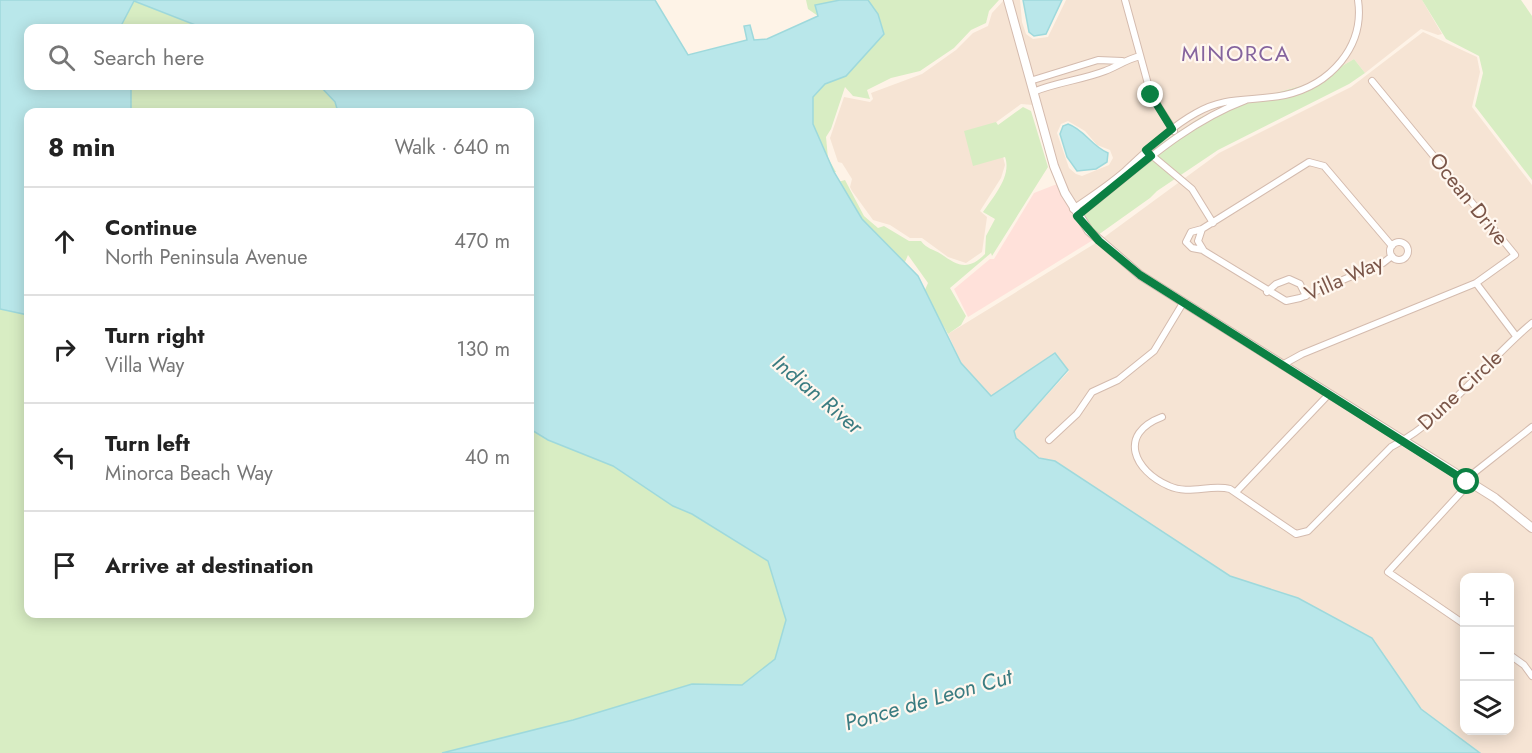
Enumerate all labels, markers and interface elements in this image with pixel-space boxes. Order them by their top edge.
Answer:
search box [24,24,534,90]
district label: MINORCA [1181,37,1291,69]
icon: search [45,41,78,74]
text: Search here [93,41,204,73]
route end [1137,81,1163,107]
text: 8 min [48,128,116,166]
text: Walk · 640 m [394,133,510,162]
street label: Ocean Drive [1422,146,1516,252]
text: Continue [105,211,197,243]
icon: ahead [48,225,81,258]
text: 470 m [454,227,510,256]
text: North Peninsula Avenue [105,243,308,272]
street label: Villa Way [1300,247,1389,309]
text: Turn right [105,319,205,351]
icon: right [48,333,81,366]
text: 130 m [456,335,510,364]
street label: Dune Circle [1411,343,1509,437]
water label: Indian River [766,347,871,442]
text: Villa Way [105,351,184,380]
text: Turn left [105,427,190,459]
icon: left [48,441,81,474]
text: 40 m [465,443,510,472]
text: Minorca Beach Way [105,459,273,488]
route start [1453,468,1479,494]
icon: arrive [48,549,81,582]
text: Arrive at destination [105,549,314,581]
map controls [1460,573,1514,735]
button: + [1460,573,1514,627]
button: − [1460,627,1514,681]
water label: Ponce de Leon Cut [841,659,1017,738]
button: layers [1460,681,1514,735]

